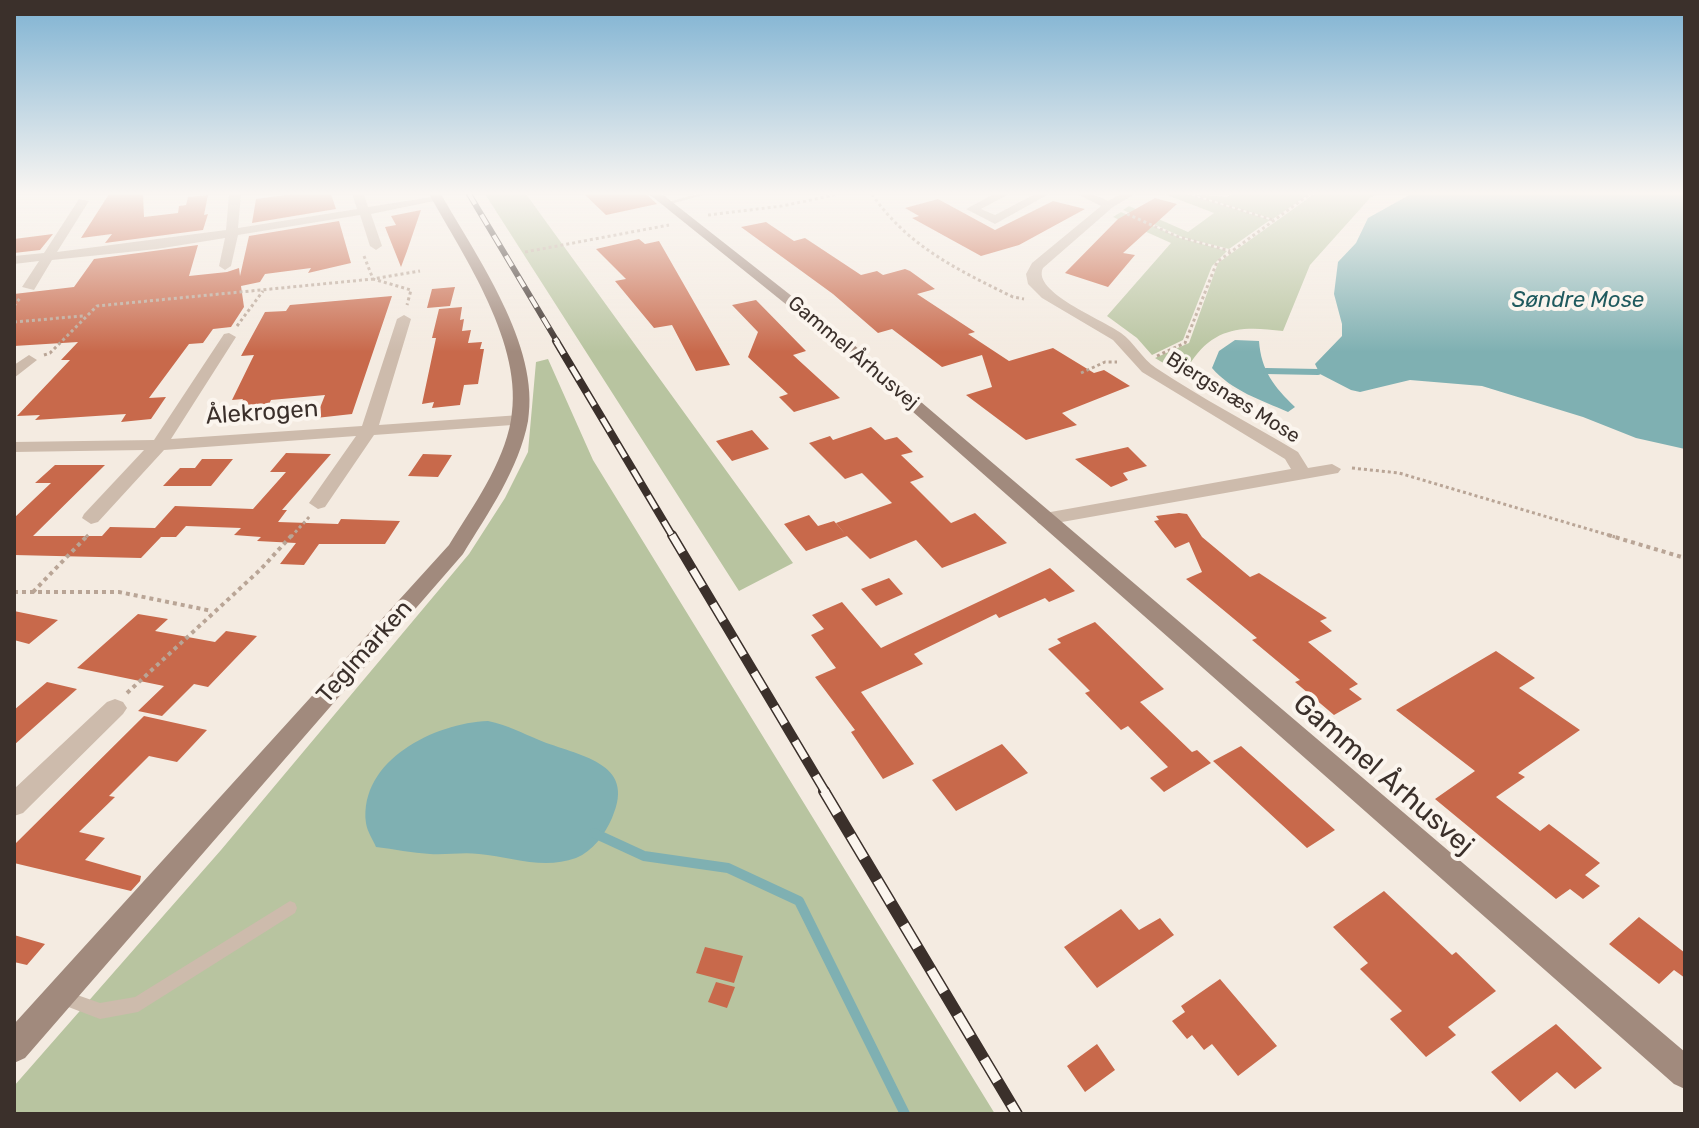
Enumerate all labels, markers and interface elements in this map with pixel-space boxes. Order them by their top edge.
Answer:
water label: Søndre Mose [1512,288,1644,314]
street label: Gammel Århusvej [783,291,923,415]
street label: Bjergsnæs Mose [1162,347,1304,449]
street label: Ålekrogen [205,395,319,431]
street label: Teglmarken [311,595,419,709]
street label: Gammel Århusvej [1286,687,1480,863]

